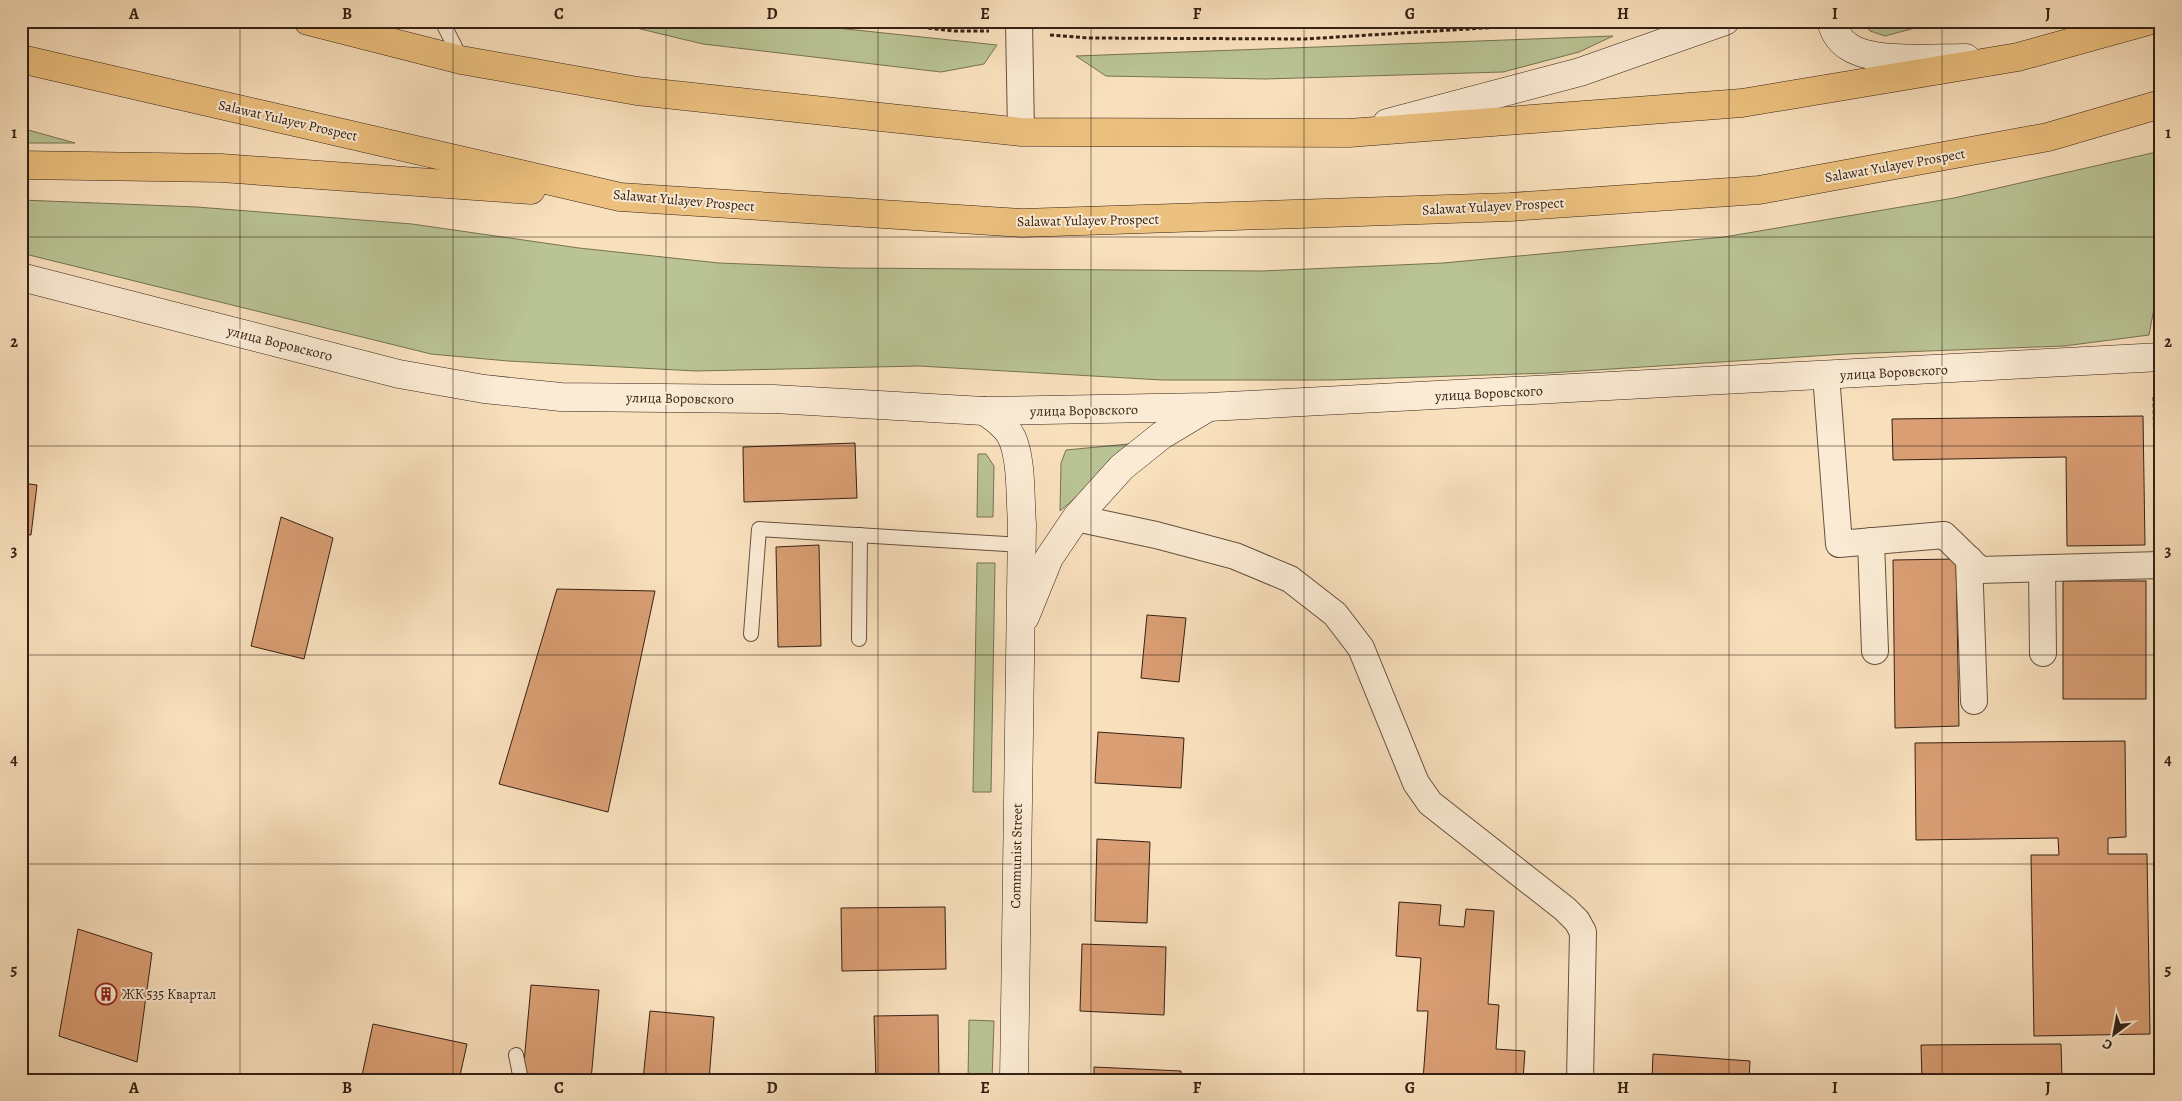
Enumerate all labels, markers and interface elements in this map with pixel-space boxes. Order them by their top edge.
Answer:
text: A [128,3,140,25]
text: B [342,3,352,25]
text: C [554,3,564,25]
text: D [766,3,778,25]
text: E [980,3,990,25]
text: F [1193,3,1202,25]
text: G [1405,3,1415,25]
text: H [1617,3,1629,25]
text: I [1832,3,1838,25]
text: J [2045,3,2051,25]
street label: Salawat Yulayev Prospect [216,95,360,146]
text: 1 [11,122,17,144]
text: 1 [2165,122,2171,144]
street label: Salawat Yulayev Prospect [1823,144,1967,187]
street label: Salawat Yulayev Prospect [612,185,756,216]
street label: Salawat Yulayev Prospect [1422,193,1565,220]
street label: Salawat Yulayev Prospect [1017,210,1160,231]
street label: улица Воровского [224,321,335,366]
text: 2 [10,331,18,353]
text: 2 [2164,331,2172,353]
street label: улица Воровского [1839,360,1948,385]
street label: улица Воровского [1434,381,1543,406]
street label: улица Воровского [625,388,734,409]
street label: улица Воровского [1029,400,1138,421]
text: 3 [11,540,18,562]
text: 3 [2165,540,2172,562]
text: 4 [10,749,18,771]
text: 4 [2164,749,2172,771]
street label: Communist Street [1006,803,1027,909]
text: 5 [11,959,18,981]
text: 5 [2165,959,2172,981]
building icon: ЖК 535 Квартал [94,982,118,1006]
place label: ЖК 535 Квартал [122,985,216,1004]
north arrow [2090,1008,2140,1058]
text: С [2098,1034,2116,1055]
text: A [128,1077,140,1099]
text: B [342,1077,352,1099]
text: C [554,1077,564,1099]
text: D [766,1077,778,1099]
text: E [980,1077,990,1099]
text: F [1193,1077,1202,1099]
text: G [1405,1077,1415,1099]
text: H [1617,1077,1629,1099]
text: I [1832,1077,1838,1099]
text: J [2045,1077,2051,1099]

